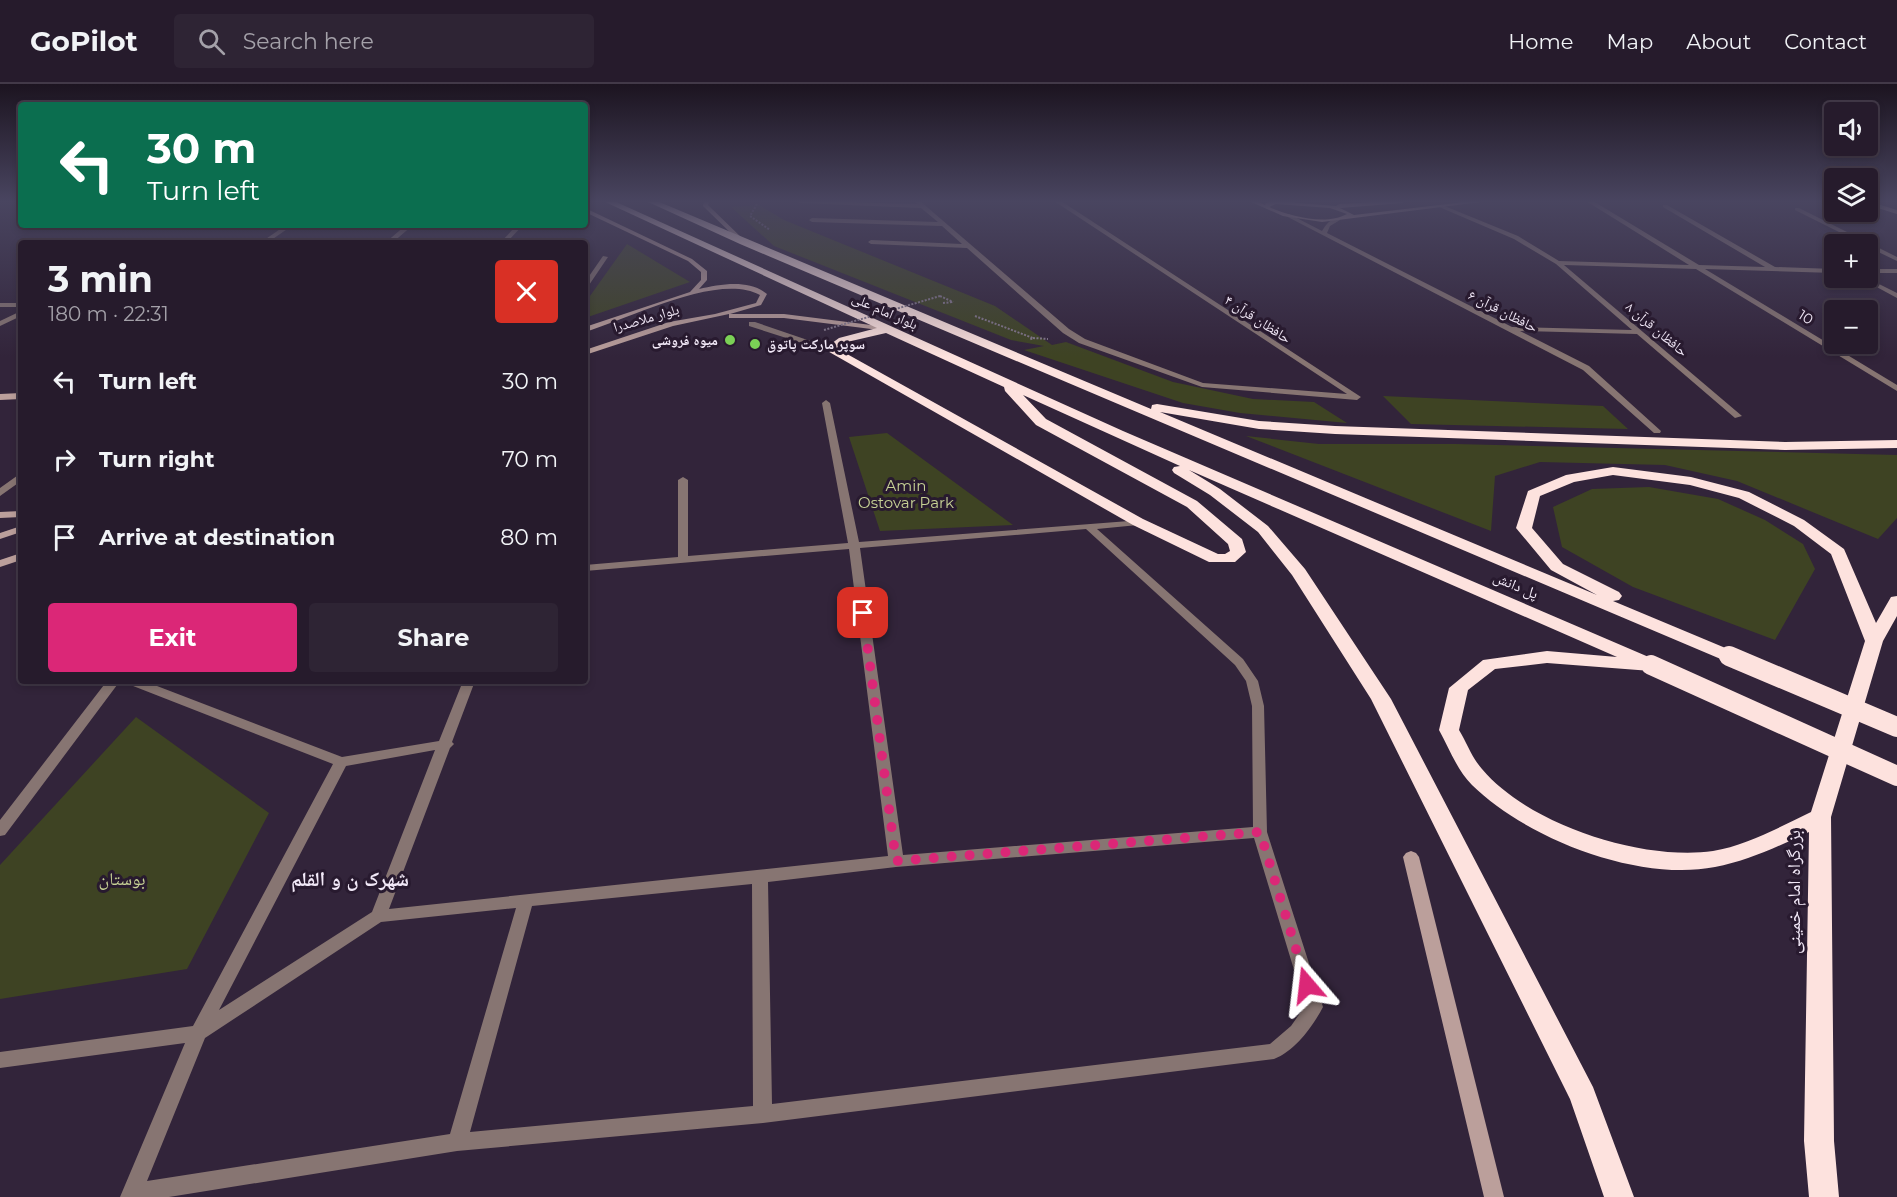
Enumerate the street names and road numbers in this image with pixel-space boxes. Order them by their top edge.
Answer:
street label: حافظان قرآن ۶ [1465,286,1541,336]
street label: بلوار امام علی [849,289,921,334]
street label: حافظان قرآن ۴ [1221,291,1295,347]
street label: حافظان قرآن ۸ [1622,298,1692,360]
street label: بلوار ملاصدرا [611,300,681,336]
street label: 10 [1795,306,1817,328]
street label: پل دانش [1490,567,1541,604]
street label: بزرگراه امام خمینی [1783,830,1806,954]

